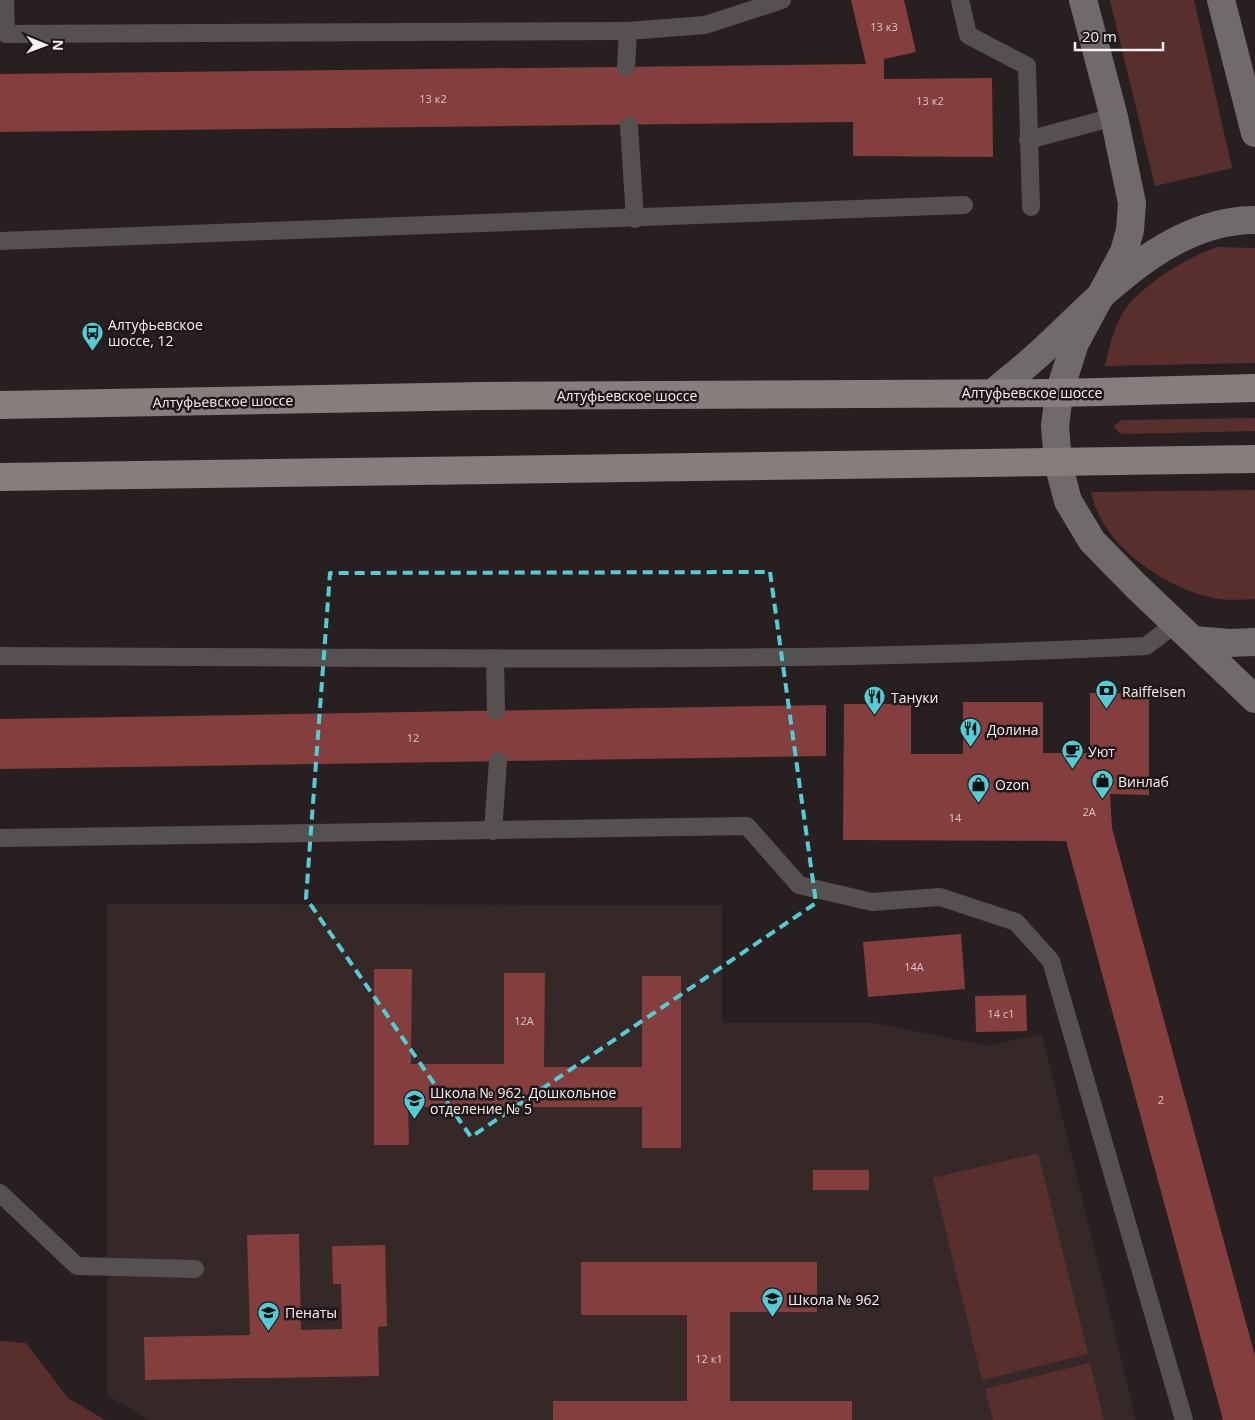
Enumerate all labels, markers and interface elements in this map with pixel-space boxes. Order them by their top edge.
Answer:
house number: 13 к3 [870,19,898,34]
north arrow [20,20,70,70]
scale bar [1075,20,1162,52]
text: 20 m [1082,26,1117,46]
text: N [49,39,68,51]
house number: 13 к2 [419,91,447,106]
house number: 13 к2 [916,93,944,108]
place label: Алтуфьевское шоссе, 12 [108,315,203,350]
bus stop icon: Алтуфьевское шоссе, 12 [80,320,104,351]
street label: Алтуфьевское шоссе [962,383,1102,402]
street label: Алтуфьевское шоссе [557,386,697,405]
street label: Алтуфьевское шоссе [153,390,294,412]
bank icon: Raiffeisen [1094,679,1118,710]
place label: Raiffeisen [1122,682,1186,701]
restaurant icon: Тануки [863,685,887,716]
place label: Тануки [891,688,939,707]
restaurant icon: Долина [959,717,983,748]
place label: Долина [987,720,1039,739]
house number: 12 [407,730,419,745]
cafe icon: Уют [1060,739,1084,770]
place label: Уют [1088,742,1115,761]
shop icon: Винлаб [1090,769,1114,800]
shop icon: Ozon [967,772,991,803]
place label: Винлаб [1118,772,1169,791]
place label: Ozon [995,775,1029,794]
house number: 2А [1082,804,1096,819]
house number: 14 [949,810,962,825]
house number: 14А [904,959,924,974]
house number: 14 с1 [988,1006,1015,1021]
house number: 12А [514,1013,534,1028]
place label: Школа № 962. Дошкольное отделение № 5 [430,1083,616,1118]
school or university icon: Школа № 962. Дошкольное отделение № 5 [402,1088,426,1119]
house number: 2 [1158,1092,1164,1107]
school or university icon: Школа № 962 [760,1287,784,1318]
place label: Школа № 962 [788,1290,879,1309]
school or university icon: Пенаты [257,1300,281,1331]
place label: Пенаты [285,1303,337,1322]
house number: 12 к1 [695,1351,723,1366]

